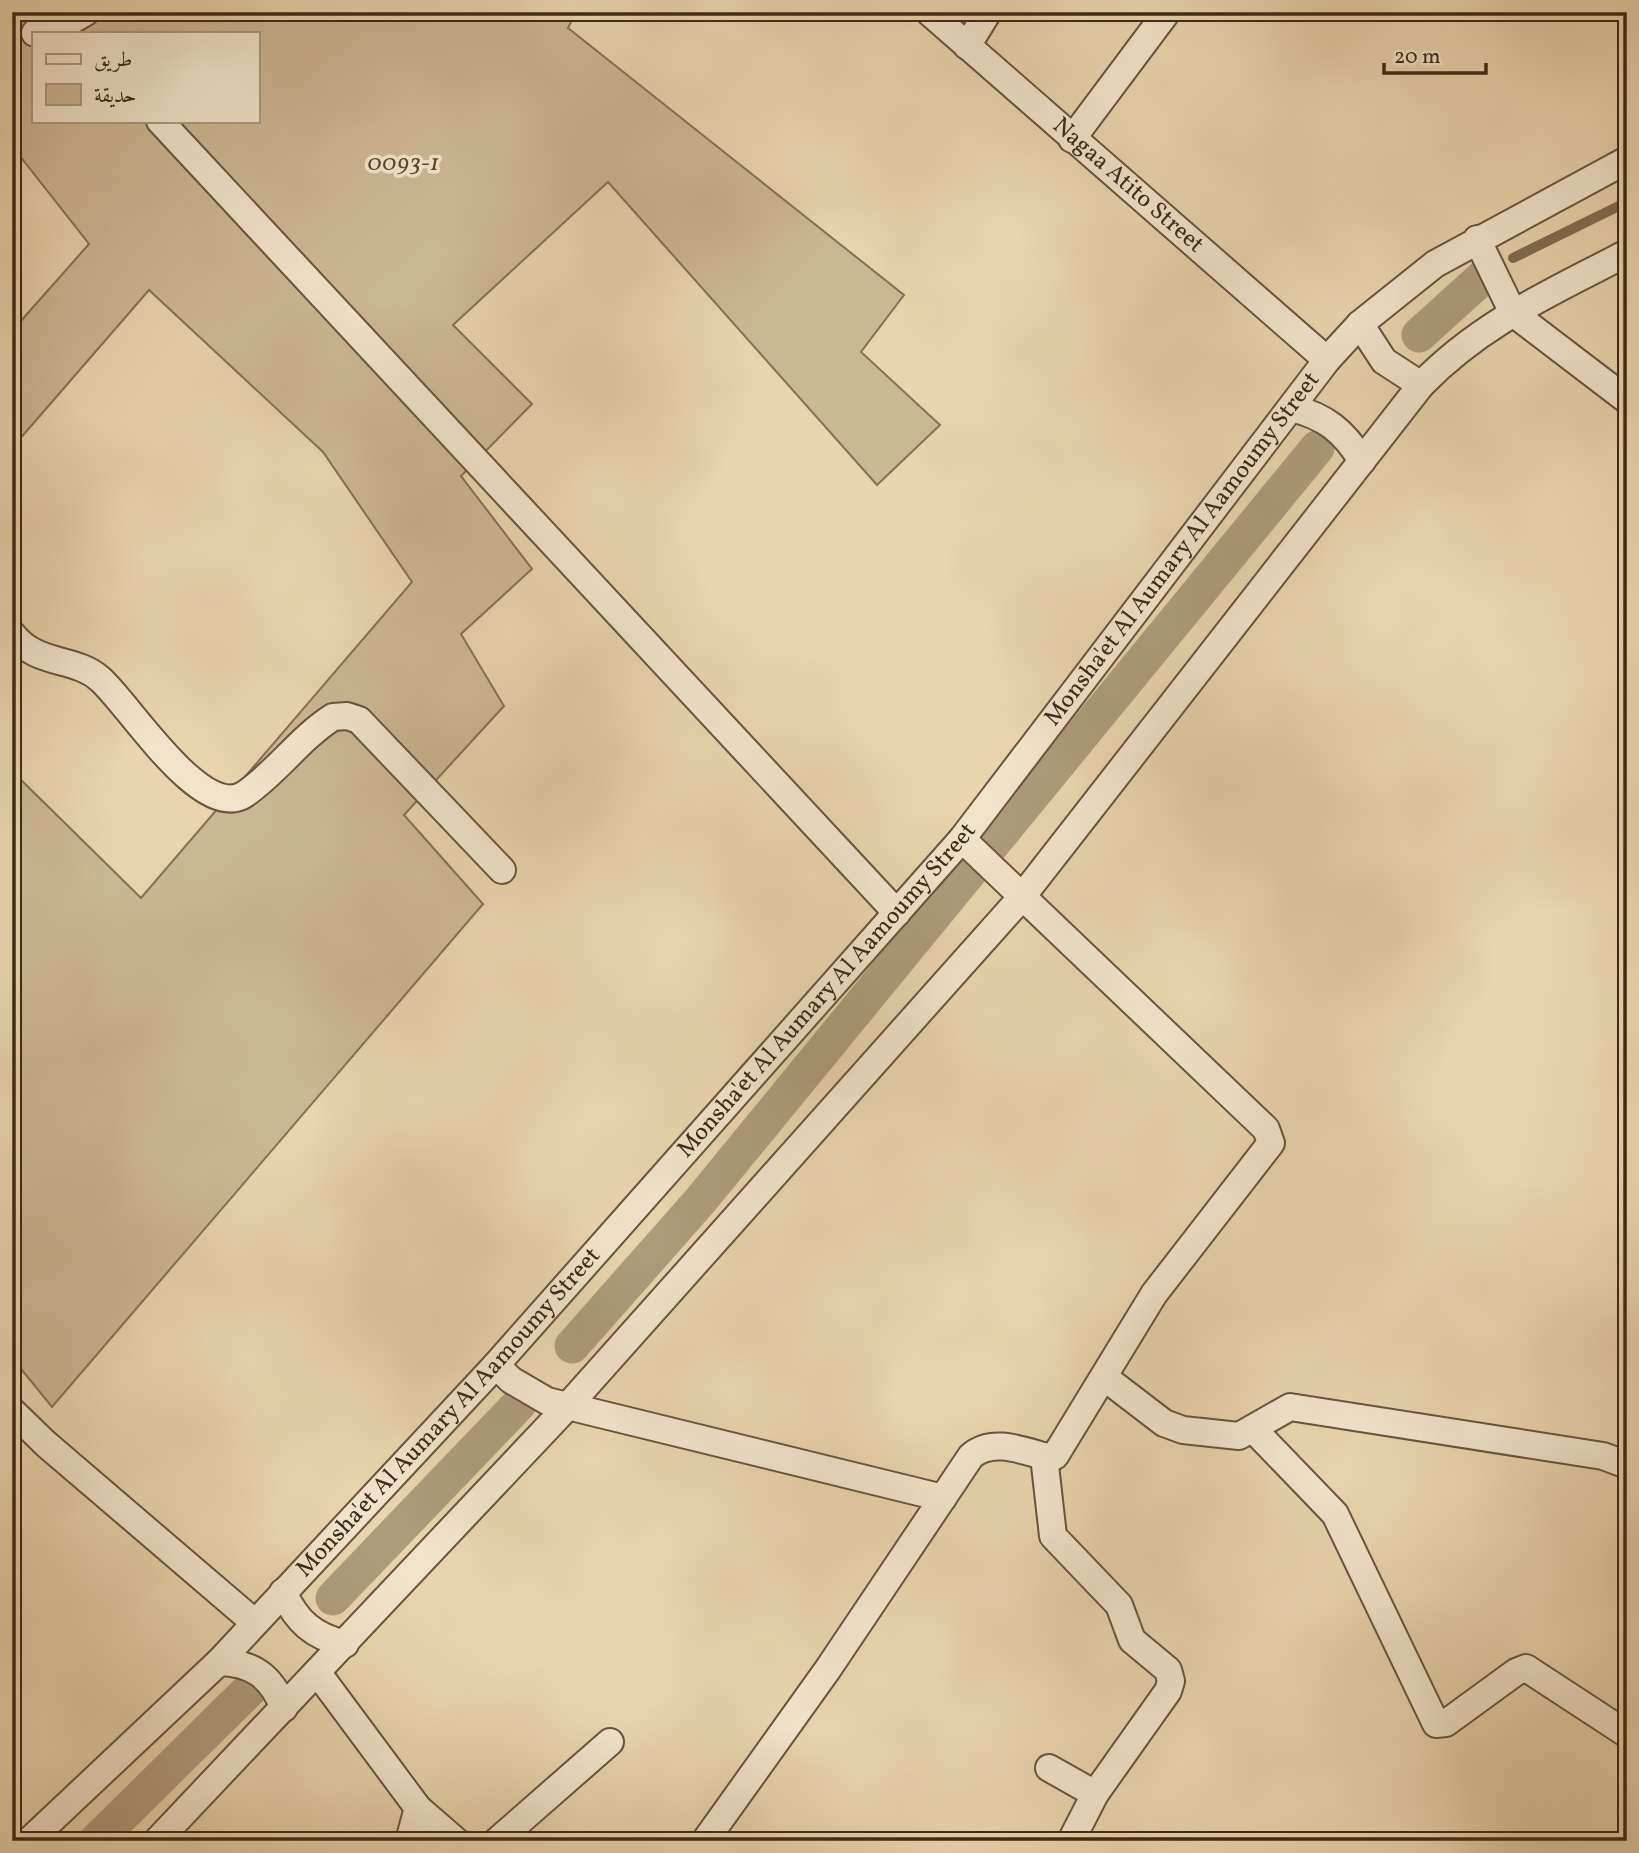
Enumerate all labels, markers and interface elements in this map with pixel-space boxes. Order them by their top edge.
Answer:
legend [32,32,259,122]
scale bar [1384,32,1485,76]
text: 20 m [1394,43,1440,72]
text: طريق [94,46,132,75]
text: حديقة [94,82,137,111]
street label: Nagaa Atito Street [1044,110,1211,262]
park label: 0093-1 [367,147,439,181]
street label: Monsha'et Al Aumary Al Aamoumy Street [1037,365,1329,734]
street label: Monsha'et Al Aumary Al Aamoumy Street [670,816,985,1166]
street label: Monsha'et Al Aumary Al Aamoumy Street [289,1240,609,1586]

